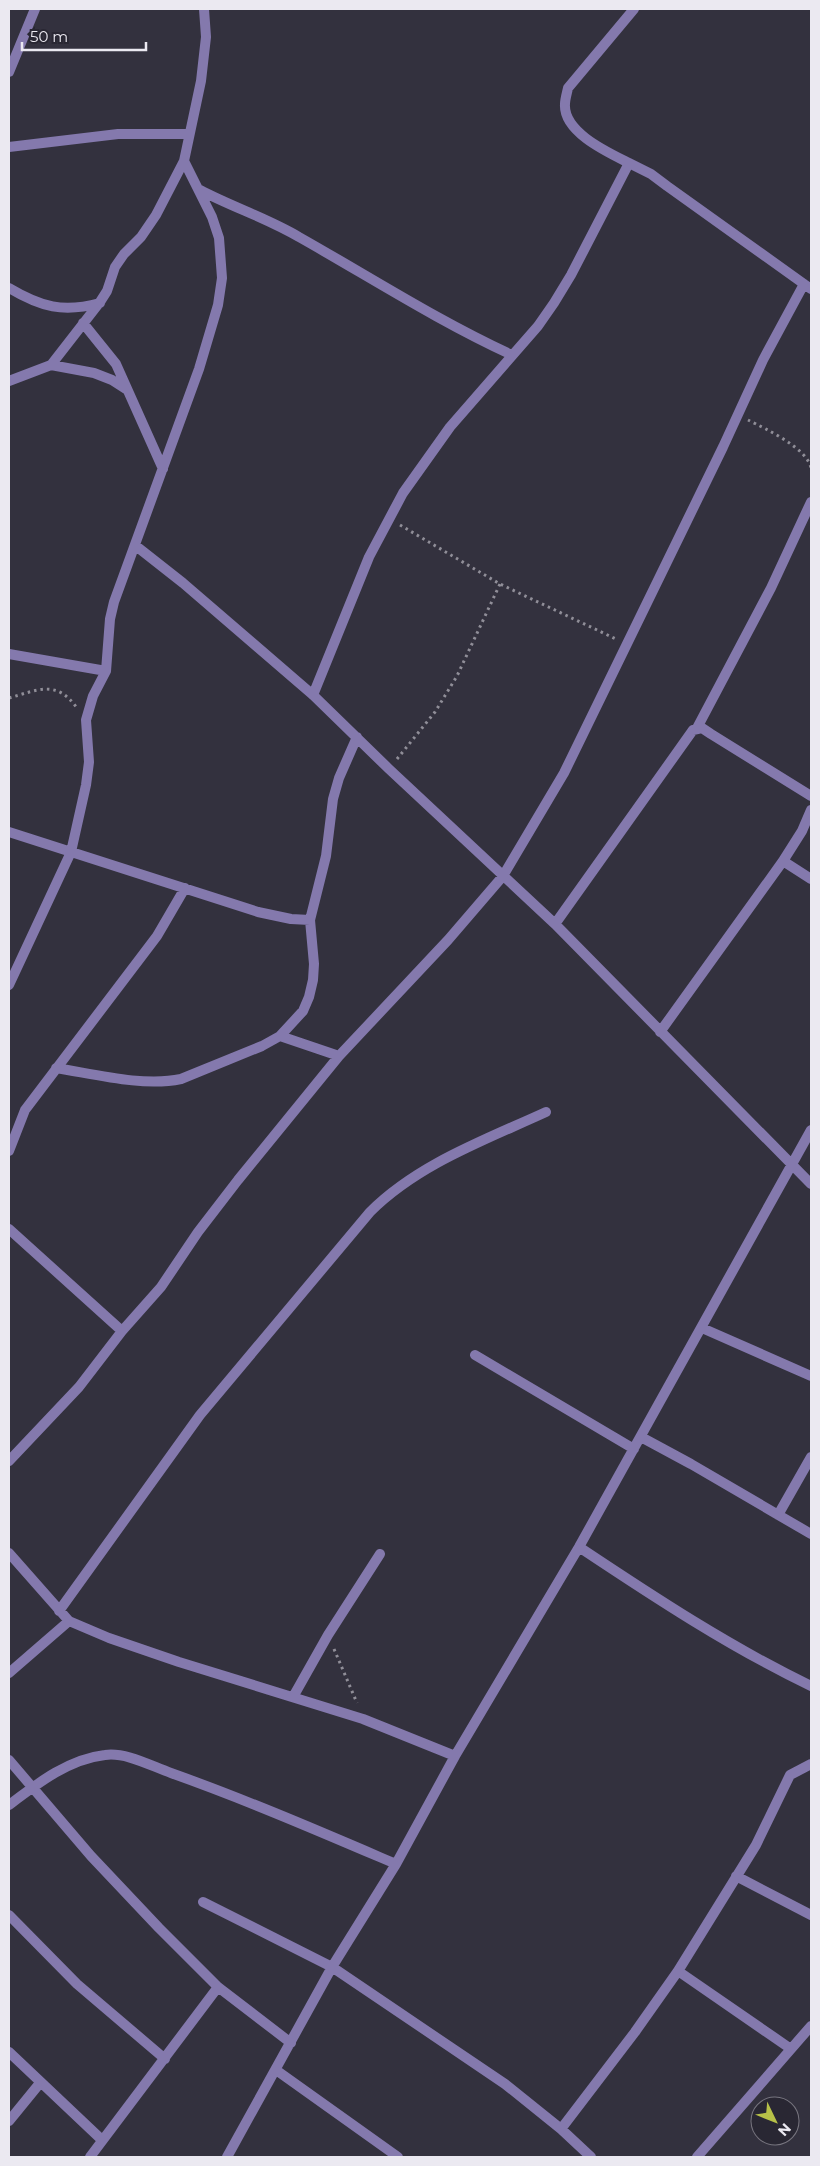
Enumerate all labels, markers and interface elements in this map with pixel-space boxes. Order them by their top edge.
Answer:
scale bar [22,20,146,52]
text: 50 m [30,27,68,46]
north arrow [750,2096,800,2146]
text: N [774,2120,795,2140]

